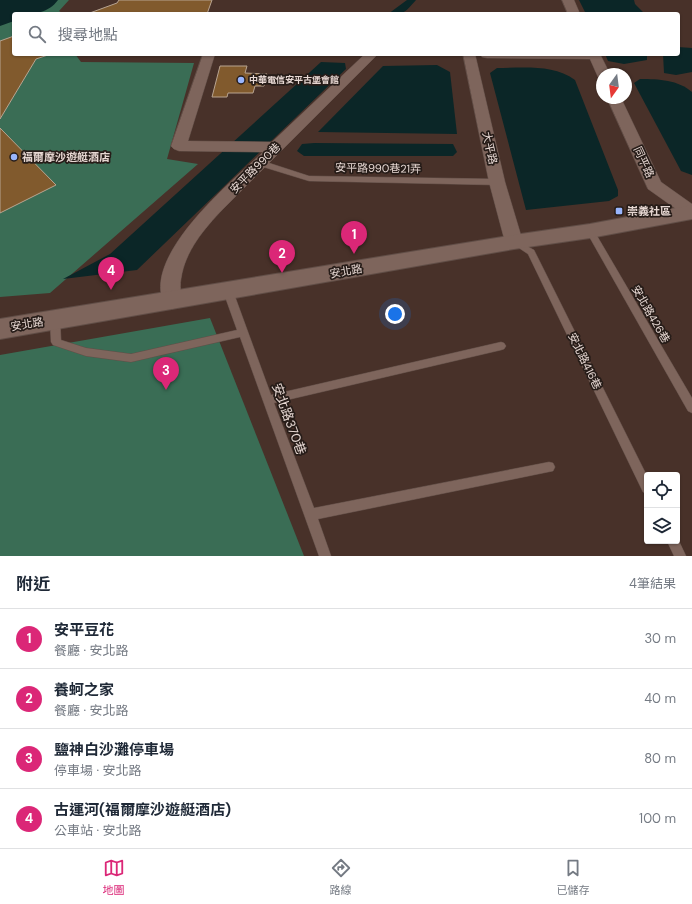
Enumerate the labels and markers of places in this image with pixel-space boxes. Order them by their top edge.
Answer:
place label: 中華電信安平古堡會館 [249,74,339,86]
marker: 中華電信安平古堡會館 [236,75,246,85]
place label: 福爾摩沙遊艇酒店 [22,150,110,164]
marker: 福爾摩沙遊艇酒店 [9,152,19,162]
place label: 崇義社區 [627,204,671,218]
marker: 崇義社區 [614,206,624,216]
pin: 1 [341,221,367,254]
pin: 2 [269,240,295,273]
pin: 4 [98,257,124,290]
pin: 3 [153,357,179,390]

